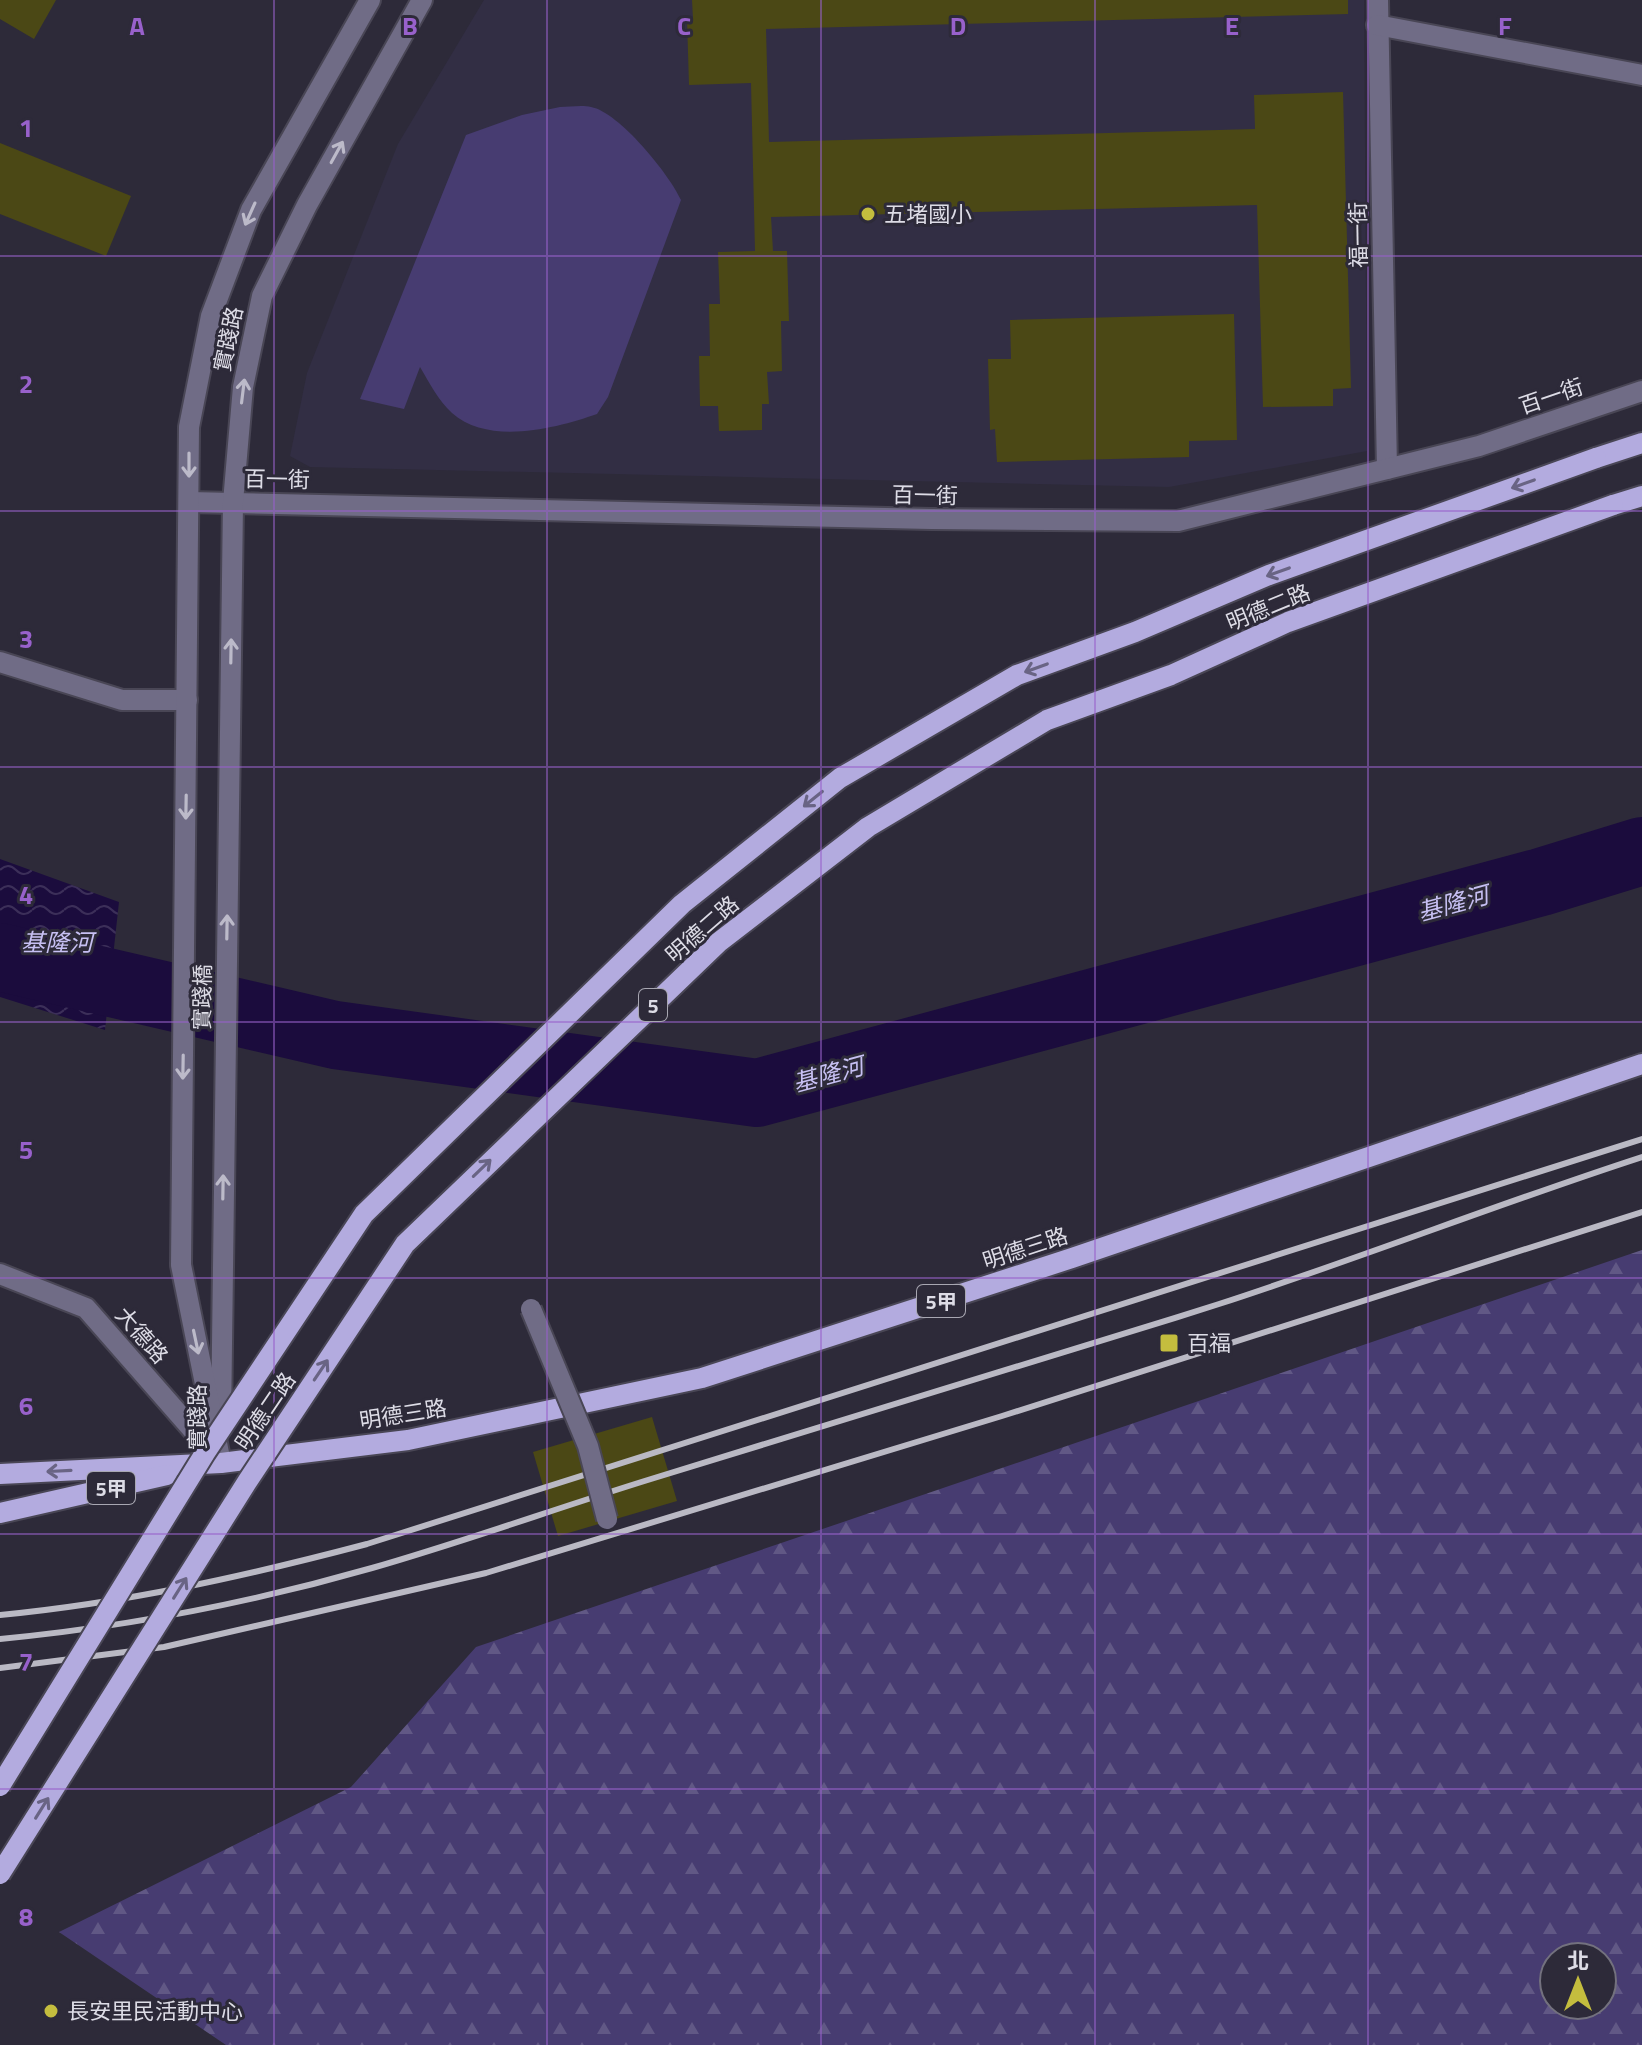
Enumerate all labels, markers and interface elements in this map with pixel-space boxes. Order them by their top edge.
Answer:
text: A [129,6,145,45]
text: B [402,6,418,45]
text: C [677,6,691,45]
text: D [950,6,966,45]
text: E [1225,6,1239,45]
text: F [1498,6,1512,45]
text: 1 [19,108,33,147]
one-way arrow [330,140,345,164]
place label: 五堵國小 [884,197,972,231]
one-way arrow [241,201,256,226]
street label: 福一街 [1340,202,1376,268]
marker: 五堵國小 [859,205,877,223]
street label: 實踐路 [205,303,251,375]
text: 2 [19,364,33,403]
street label: 百一街 [1514,369,1588,423]
one-way arrow [236,379,251,405]
one-way arrow [181,451,197,478]
street label: 百一街 [244,461,310,497]
street label: 百一街 [892,477,958,513]
one-way arrow [1511,478,1536,493]
one-way arrow [1266,566,1291,581]
street label: 明德二路 [1221,575,1315,639]
text: 3 [19,619,33,658]
one-way arrow [223,638,239,665]
one-way arrow [1024,661,1049,676]
one-way arrow [803,791,824,808]
one-way arrow [178,793,194,820]
text: 4 [19,875,33,914]
water label: 基隆河 [1414,875,1496,930]
street label: 明德二路 [658,887,746,971]
one-way arrow [219,914,235,941]
water label: 基隆河 [21,924,97,960]
street label: 實踐橋 [184,964,220,1030]
road number: 5 [639,989,667,1021]
water label: 基隆河 [789,1046,871,1101]
one-way arrow [175,1053,191,1080]
text: 5 [19,1130,33,1169]
one-way arrow [472,1159,491,1178]
one-way arrow [215,1174,231,1201]
street label: 明德三路 [978,1218,1072,1278]
road number: 5甲 [917,1285,965,1317]
street label: 大德路 [108,1299,176,1371]
place label: 百福 [1187,1326,1231,1360]
one-way arrow [190,1328,205,1354]
marker: 百福 [1158,1332,1180,1354]
one-way arrow [314,1359,330,1382]
street label: 明德二路 [226,1365,304,1457]
street label: 實踐路 [180,1384,214,1450]
text: 6 [19,1386,33,1425]
street label: 明德三路 [357,1390,449,1438]
one-way arrow [46,1464,73,1479]
road number: 5甲 [87,1472,135,1504]
one-way arrow [172,1578,189,1600]
text: 7 [19,1642,33,1681]
one-way arrow [33,1798,50,1820]
text: 8 [19,1897,33,1936]
north arrow [1538,1941,1618,2021]
text: 北 [1567,1944,1589,1978]
place label: 長安里民活動中心 [67,1994,243,2028]
marker: 長安里民活動中心 [42,2002,60,2020]

